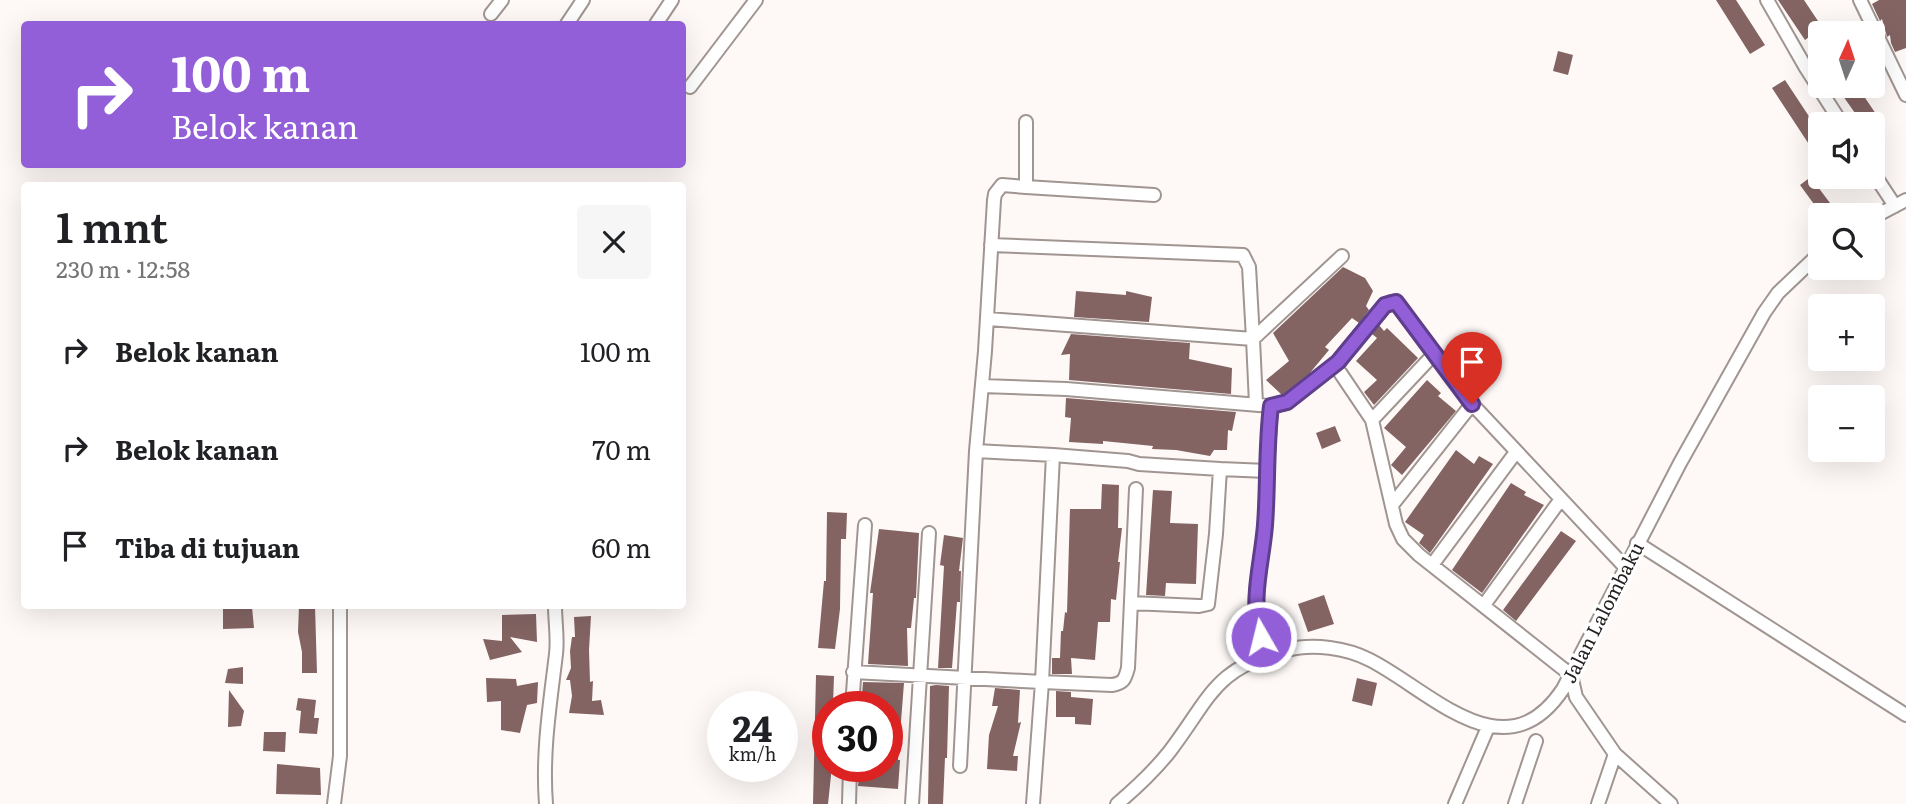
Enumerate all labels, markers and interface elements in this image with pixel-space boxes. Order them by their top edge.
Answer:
north arrow [1808,21,1885,98]
map controls [1808,21,1885,462]
text: 100 m [171,34,310,107]
icon: right [56,49,147,140]
text: Belok kanan [171,101,359,149]
button: sound [1808,112,1885,189]
text: 1 mnt [56,194,168,256]
button: search [1808,203,1885,280]
button: close [577,205,651,279]
text: 230 m · 12:58 [56,251,190,285]
button: + [1808,294,1885,371]
icon: right [56,331,94,369]
text: Belok kanan [115,331,279,370]
text: 100 m [580,331,651,370]
pin [1442,332,1502,404]
icon: arrive [1453,343,1491,381]
button: − [1808,385,1885,462]
icon: right [56,429,94,467]
text: Belok kanan [115,429,279,468]
text: 70 m [592,429,651,468]
icon: arrive [56,527,94,565]
text: Tiba di tujuan [115,527,300,566]
text: 60 m [592,527,651,566]
street label: Jalan Lalombaku [1554,536,1650,688]
position arrow [1224,600,1298,674]
speed limit sign: 30 [812,691,903,782]
text: 24 [733,701,772,753]
text: km/h [729,740,776,767]

